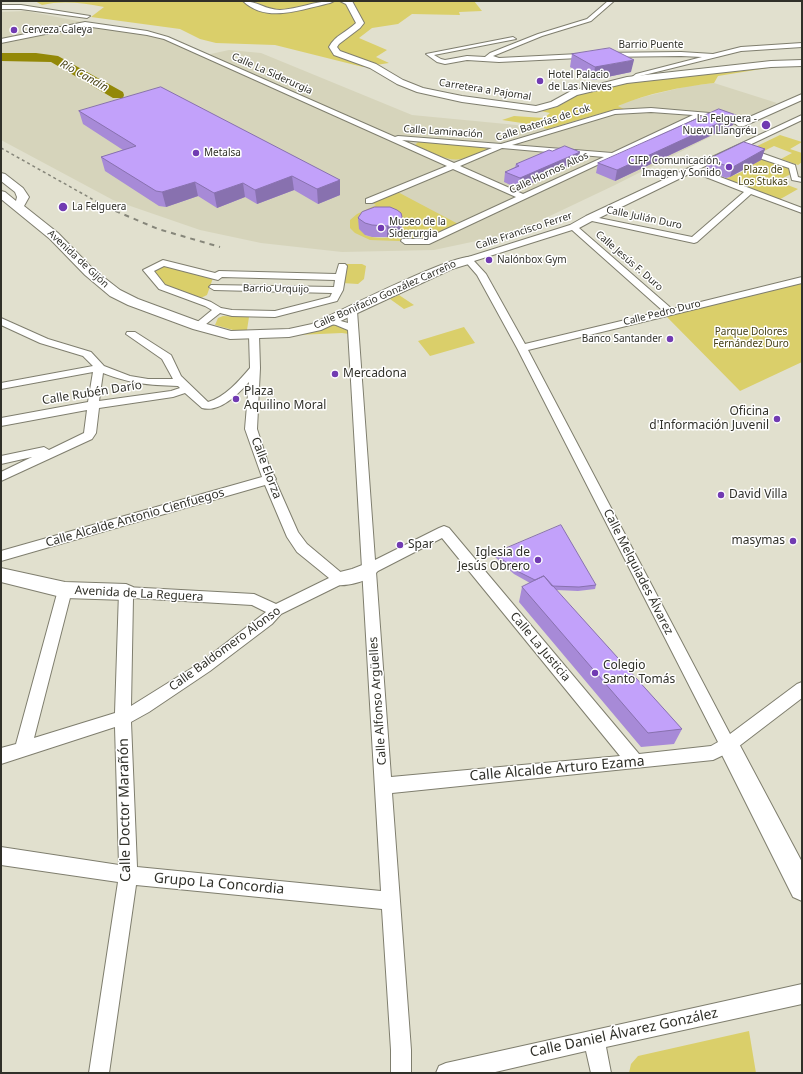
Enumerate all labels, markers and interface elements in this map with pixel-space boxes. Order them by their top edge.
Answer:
place label: Cerveza Caleya [22,24,92,36]
marker: Cerveza Caleya [9,25,19,35]
street label: Barrio Puente [619,39,683,51]
street label: Calle La Siderurgia [230,51,314,97]
water label: Río Candín [58,57,110,95]
place label: Hotel Palacio de Las Nieves [548,69,612,92]
marker: Hotel Palacio de Las Nieves [535,76,545,86]
street label: Carretera a Pajomal [438,77,532,103]
street label: Calle Baterías de Cok [494,102,592,144]
place label: La Felguera - Nuevu Llangréu [682,113,757,136]
marker: La Felguera - Nuevu Llangréu [760,119,772,131]
street label: Calle Laminación [403,123,483,141]
place label: Metalsa [204,147,241,159]
marker: Metalsa [191,148,201,158]
street label: Calle Hornos Altos [508,149,590,197]
place label: CIFP Comunicación, Imagen y Sonido [628,155,721,178]
marker: CIFP Comunicación, Imagen y Sonido [724,162,734,172]
park label: Plaza de Los Stukas [738,164,788,188]
marker: La Felguera [57,201,69,213]
place label: La Felguera [72,201,126,213]
street label: Calle Julián Duro [605,204,683,232]
street label: Calle Francisco Ferrer [474,210,574,252]
place label: Museo de la Siderurgia [389,216,446,240]
marker: Museo de la Siderurgia [376,223,386,233]
street label: Avenida de Gijón [45,228,111,290]
street label: Calle Jesús F. Duro [593,228,665,294]
place label: Nalónbox Gym [497,254,567,266]
marker: Nalónbox Gym [484,255,494,265]
street label: Calle Bonifacio González Carreño [312,258,458,332]
street label: Barrio Urquijo [243,282,309,296]
street label: Calle Pedro Duro [622,298,702,328]
park label: Parque Dolores Fernández Duro [713,326,789,350]
place label: Banco Santander [582,333,662,345]
marker: Banco Santander [665,334,675,344]
place label: Mercadona [343,367,407,381]
marker: Mercadona [330,369,340,379]
street label: Calle Rubén Darío [41,378,143,408]
place label: Plaza Aquilino Moral [244,385,326,413]
marker: Plaza Aquilino Moral [231,394,241,404]
place label: Oficina d'Información Juvenil [649,405,769,433]
marker: Oficina d'Información Juvenil [772,414,782,424]
street label: Calle Elorza [248,435,284,501]
street label: Calle Alcalde Antonio Cienfuegos [44,486,226,550]
place label: David Villa [729,488,787,502]
marker: David Villa [716,490,726,500]
street label: Calle Melquiades Álvarez [600,507,676,637]
place label: masymas [731,534,785,548]
marker: masymas [788,536,798,546]
place label: Spar [408,538,434,552]
marker: Spar [395,540,405,550]
place label: Iglesia de Jesús Obrero [458,546,530,574]
marker: Iglesia de Jesús Obrero [533,555,543,565]
street label: Avenida de La Reguera [74,583,204,605]
street label: Calle Baldomero Alonso [166,604,284,694]
street label: Calle La Justicia [507,609,573,685]
street label: Calle Alfonso Argüelles [366,636,390,766]
place label: Colegio Santo Tomás [603,659,675,687]
marker: Colegio Santo Tomás [590,668,600,678]
street label: Calle Doctor Marañón [115,738,135,882]
street label: Calle Alcalde Arturo Ezama [469,753,645,785]
street label: Grupo La Concordia [153,870,285,898]
street label: Calle Daniel Álvarez González [529,1005,719,1061]

